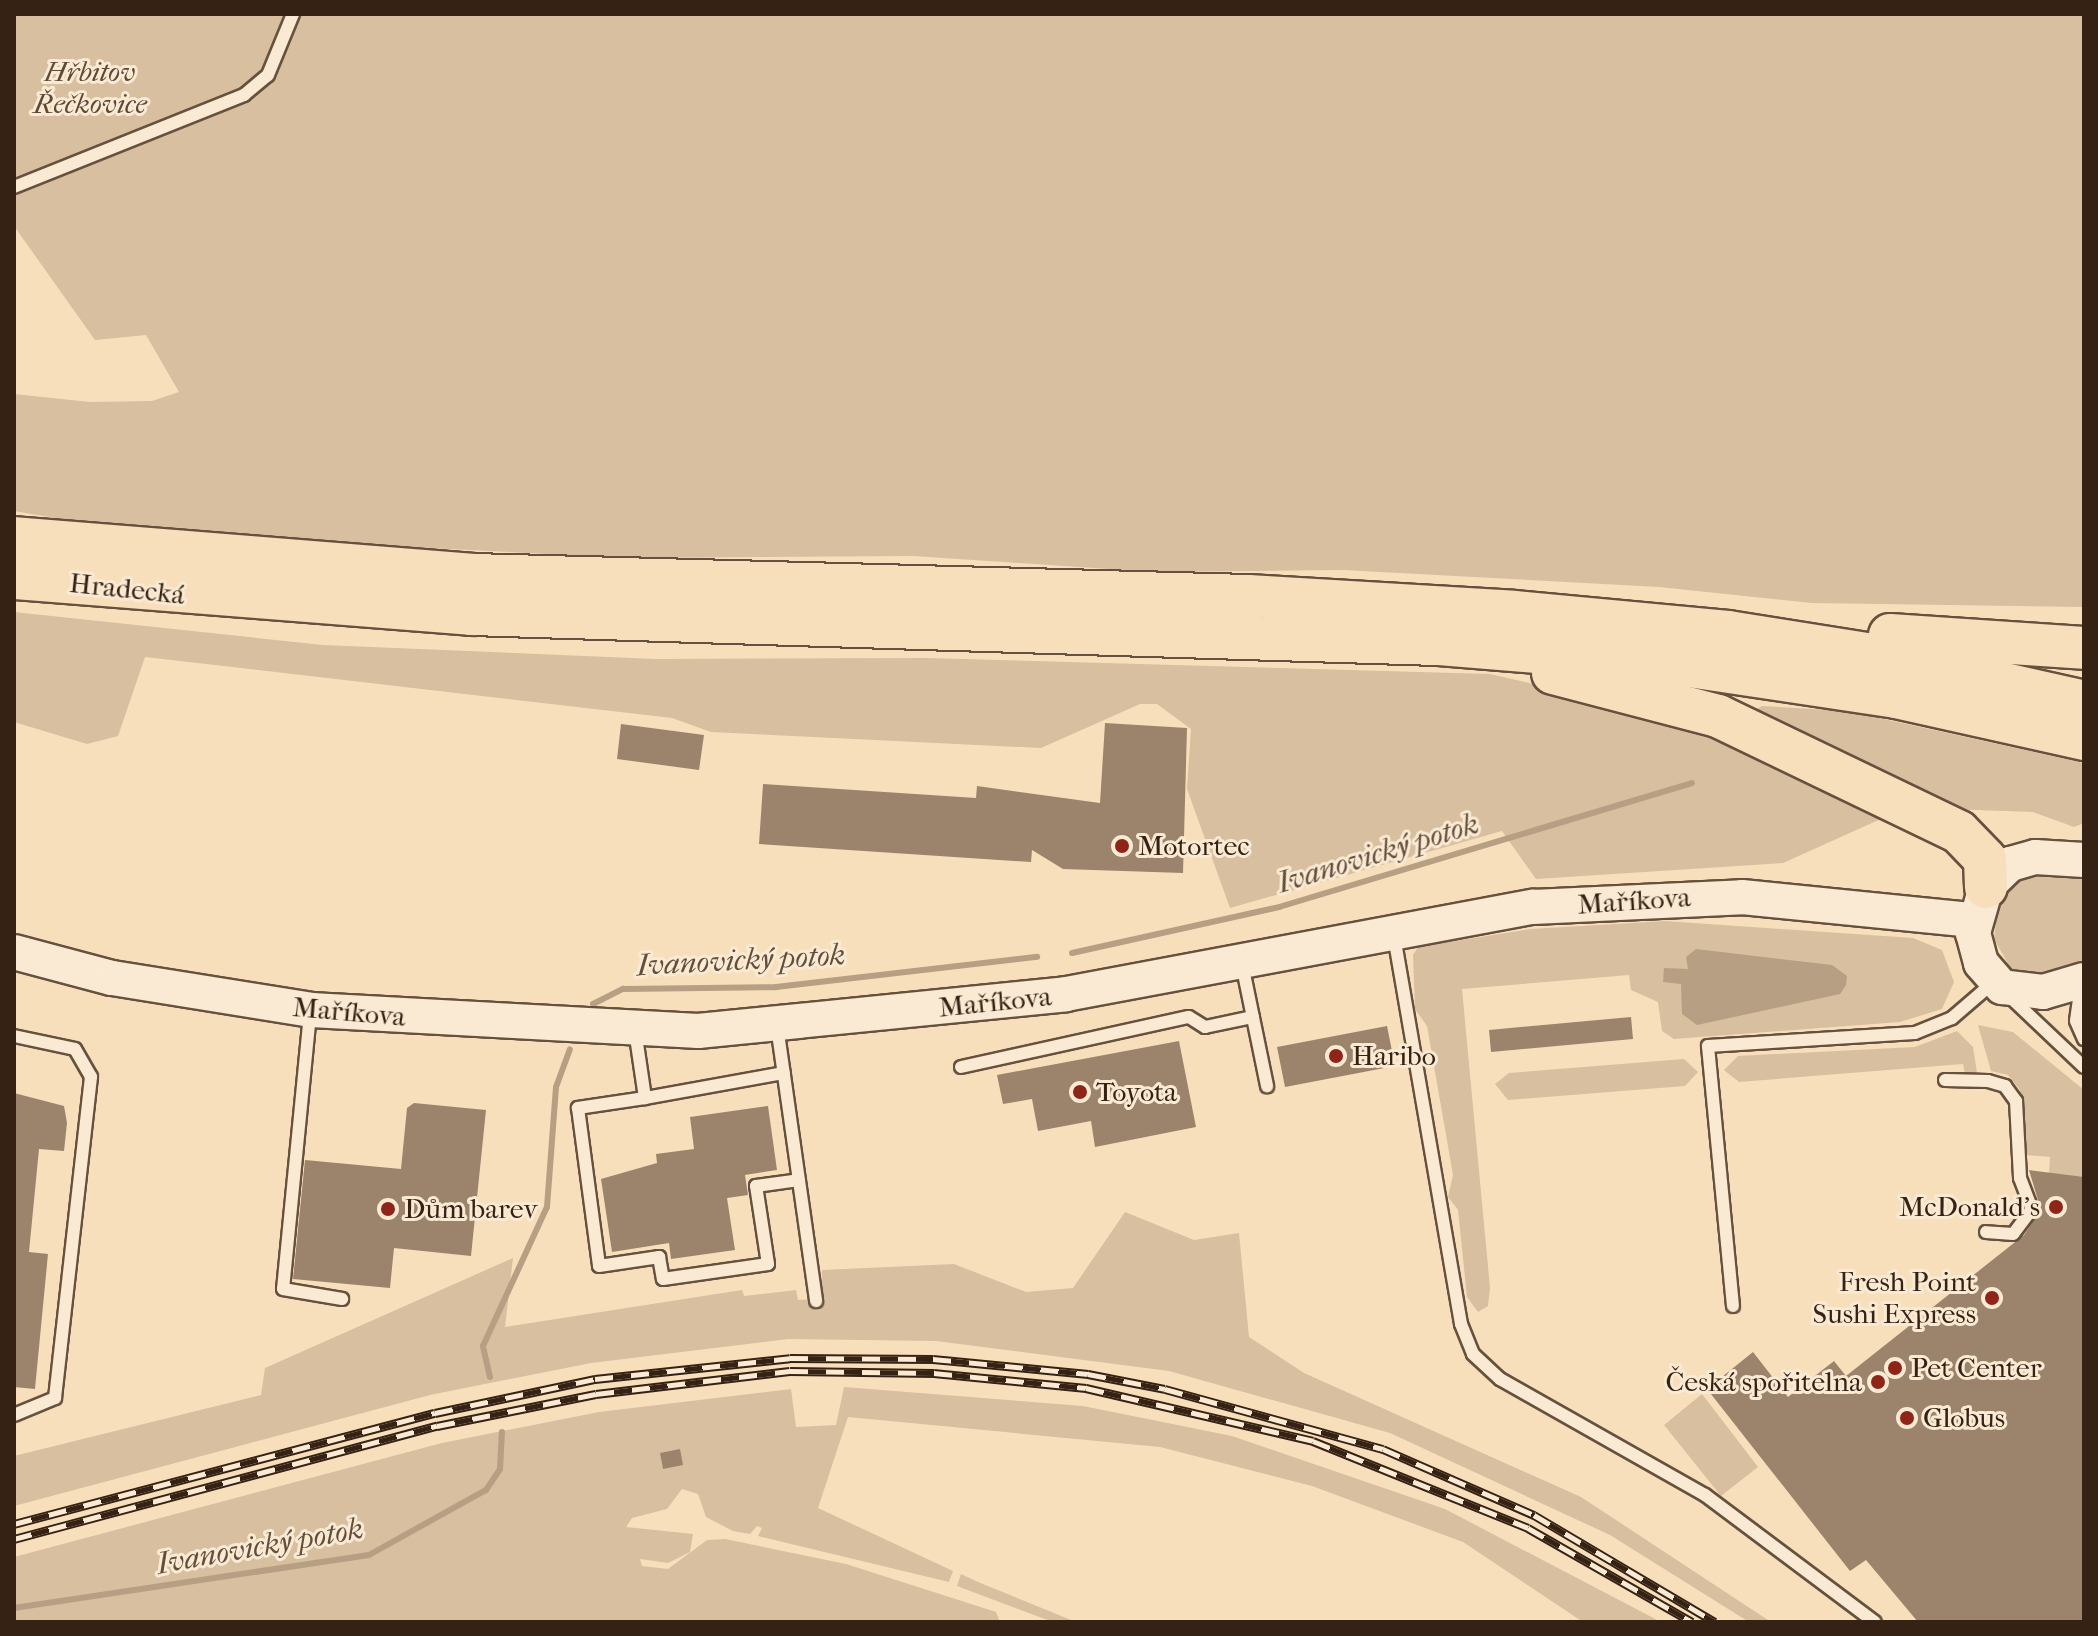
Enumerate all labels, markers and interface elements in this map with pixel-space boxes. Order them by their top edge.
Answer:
park label: Hřbitov Řečkovice [33,55,147,121]
street label: Hradecká [68,566,186,612]
water label: Ivanovický potok [1273,806,1483,902]
place label: Motortec [1138,829,1250,863]
marker: Motortec [1113,837,1131,855]
street label: Maříkova [1576,880,1692,922]
water label: Ivanovický potok [636,938,846,984]
street label: Maříkova [937,979,1053,1025]
street label: Maříkova [291,990,407,1034]
place label: Haribo [1352,1039,1436,1073]
marker: Haribo [1327,1047,1345,1065]
place label: Toyota [1096,1075,1177,1109]
marker: Toyota [1071,1083,1089,1101]
place label: McDonald's [1899,1190,2040,1224]
place label: Dům barev [404,1192,537,1226]
marker: McDonald's [2047,1198,2065,1216]
marker: Dům barev [379,1200,397,1218]
place label: Fresh Point Sushi Express [1813,1265,1976,1331]
marker: Fresh Point Sushi Express [1983,1289,2001,1307]
place label: Pet Center [1911,1351,2042,1385]
marker: Pet Center [1886,1359,1904,1377]
place label: Česká spořitelna [1665,1365,1862,1399]
marker: Česká spořitelna [1869,1373,1887,1391]
place label: Globus [1923,1401,2005,1435]
marker: Globus [1898,1409,1916,1427]
water label: Ivanovický potok [154,1511,366,1583]

